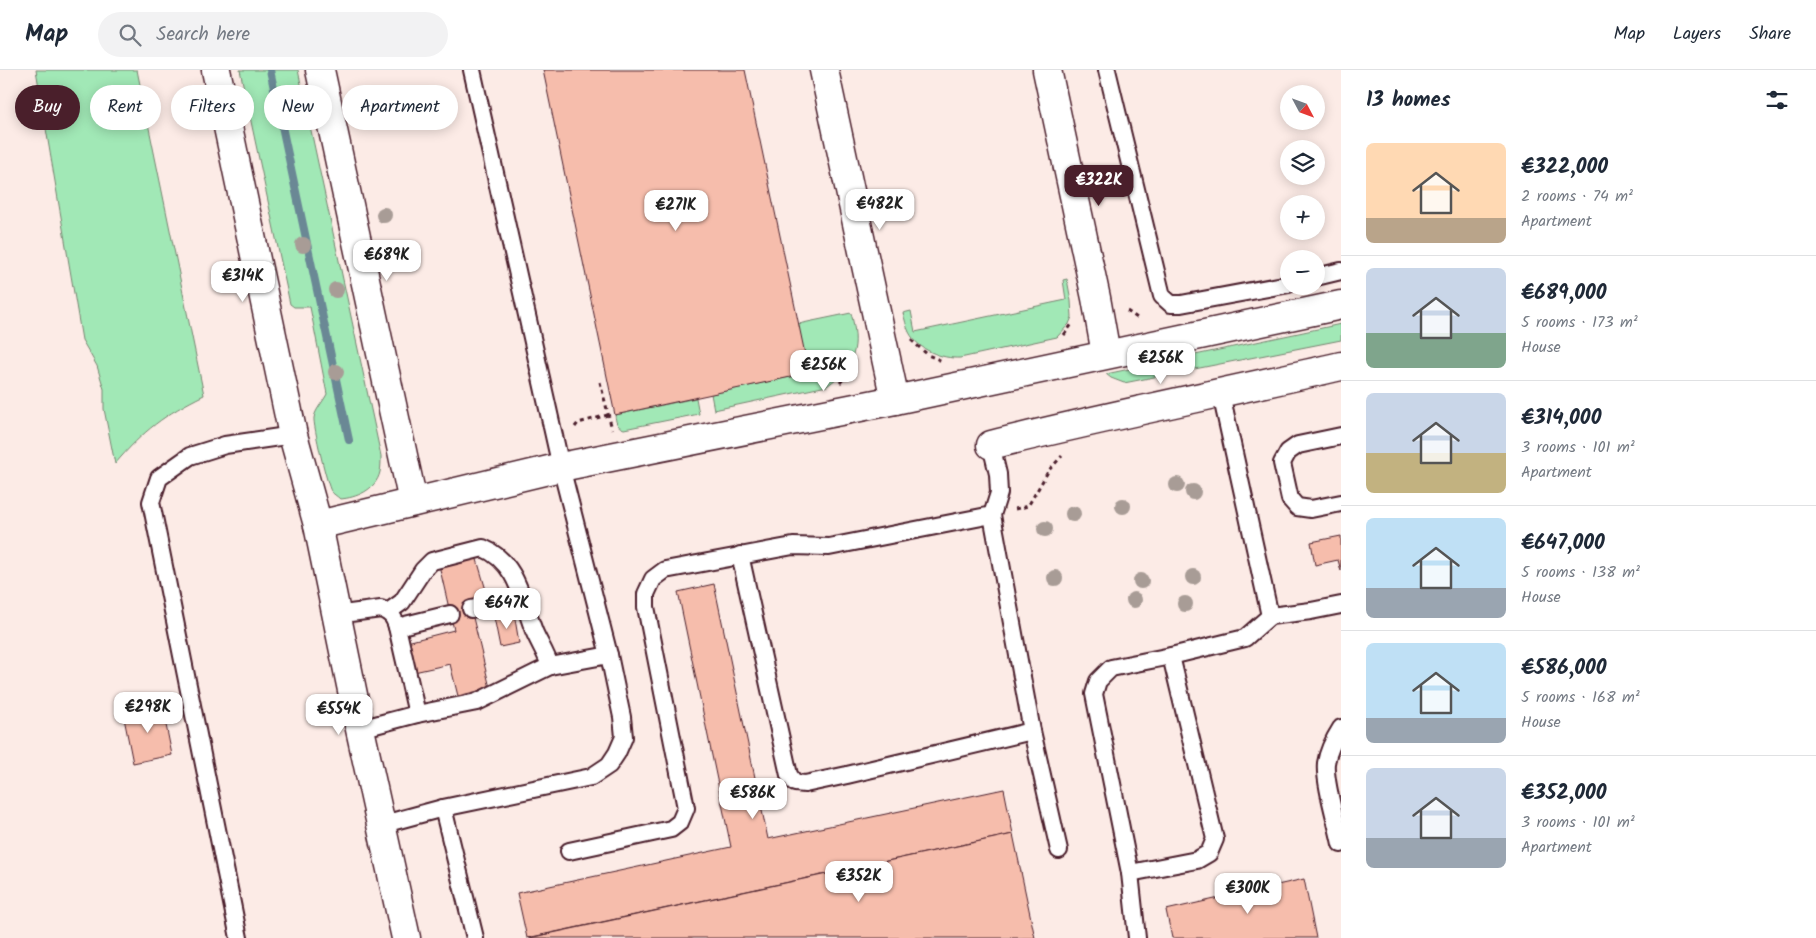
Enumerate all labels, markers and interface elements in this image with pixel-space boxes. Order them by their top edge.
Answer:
search box [98,12,448,57]
text: Map [25,15,68,54]
text: Search here [156,20,250,50]
text: Map [1614,20,1645,49]
text: Layers [1673,20,1721,49]
text: Share [1749,20,1791,49]
icon: search [116,21,144,49]
text: 13 homes [1366,84,1451,117]
chip: Buy [15,85,80,130]
chip: Rent [90,85,161,130]
chip: Filters [171,85,254,130]
chip: New [264,85,332,130]
chip: Apartment [342,85,458,130]
north arrow [1280,85,1325,130]
map controls [1280,85,1325,295]
icon: filters [1763,86,1791,114]
button: layers [1280,140,1325,185]
text: €322,000 [1521,151,1608,184]
icon: home [1406,163,1466,223]
pin: €322K [1064,164,1134,207]
text: €322K [1075,168,1123,193]
text: 2 rooms · 74 m² [1521,184,1633,209]
pin: €482K [845,189,915,231]
pin: €271K [641,190,711,232]
text: €482K [856,192,904,217]
text: €271K [655,193,697,218]
button: + [1280,195,1325,240]
text: Apartment [1521,209,1592,234]
pin: €689K [352,240,422,282]
text: €689K [364,243,410,268]
button: − [1280,250,1325,295]
pin: €314K [208,260,278,303]
text: €314K [222,264,264,289]
text: €689,000 [1521,277,1607,310]
icon: home [1406,288,1466,348]
text: 5 rooms · 173 m² [1521,310,1638,335]
text: House [1521,335,1561,360]
pin: €256K [1126,342,1196,385]
text: €256K [1138,346,1184,371]
pin: €256K [789,350,859,392]
text: €256K [801,353,847,378]
text: €314,000 [1521,402,1601,435]
icon: home [1406,413,1466,473]
text: 3 rooms · 101 m² [1521,435,1635,460]
text: Apartment [1521,460,1592,485]
text: €647,000 [1521,527,1605,560]
icon: home [1406,538,1466,598]
text: 5 rooms · 138 m² [1521,560,1640,585]
text: House [1521,585,1561,610]
pin: €647K [472,588,542,630]
text: €647K [485,591,529,616]
text: €586,000 [1521,652,1607,685]
icon: home [1406,663,1466,723]
text: 5 rooms · 168 m² [1521,685,1640,710]
pin: €298K [113,692,183,734]
pin: €554K [304,694,374,736]
text: €298K [125,695,171,720]
text: €554K [317,697,361,722]
text: House [1521,710,1561,735]
text: €352,000 [1521,777,1607,810]
pin: €586K [718,778,788,820]
text: €586K [730,781,776,806]
icon: home [1406,788,1466,848]
text: 3 rooms · 101 m² [1521,810,1635,835]
text: Apartment [1521,835,1592,860]
pin: €352K [824,860,894,903]
text: €352K [836,864,882,889]
pin: €300K [1213,872,1283,915]
text: €300K [1226,876,1270,901]

